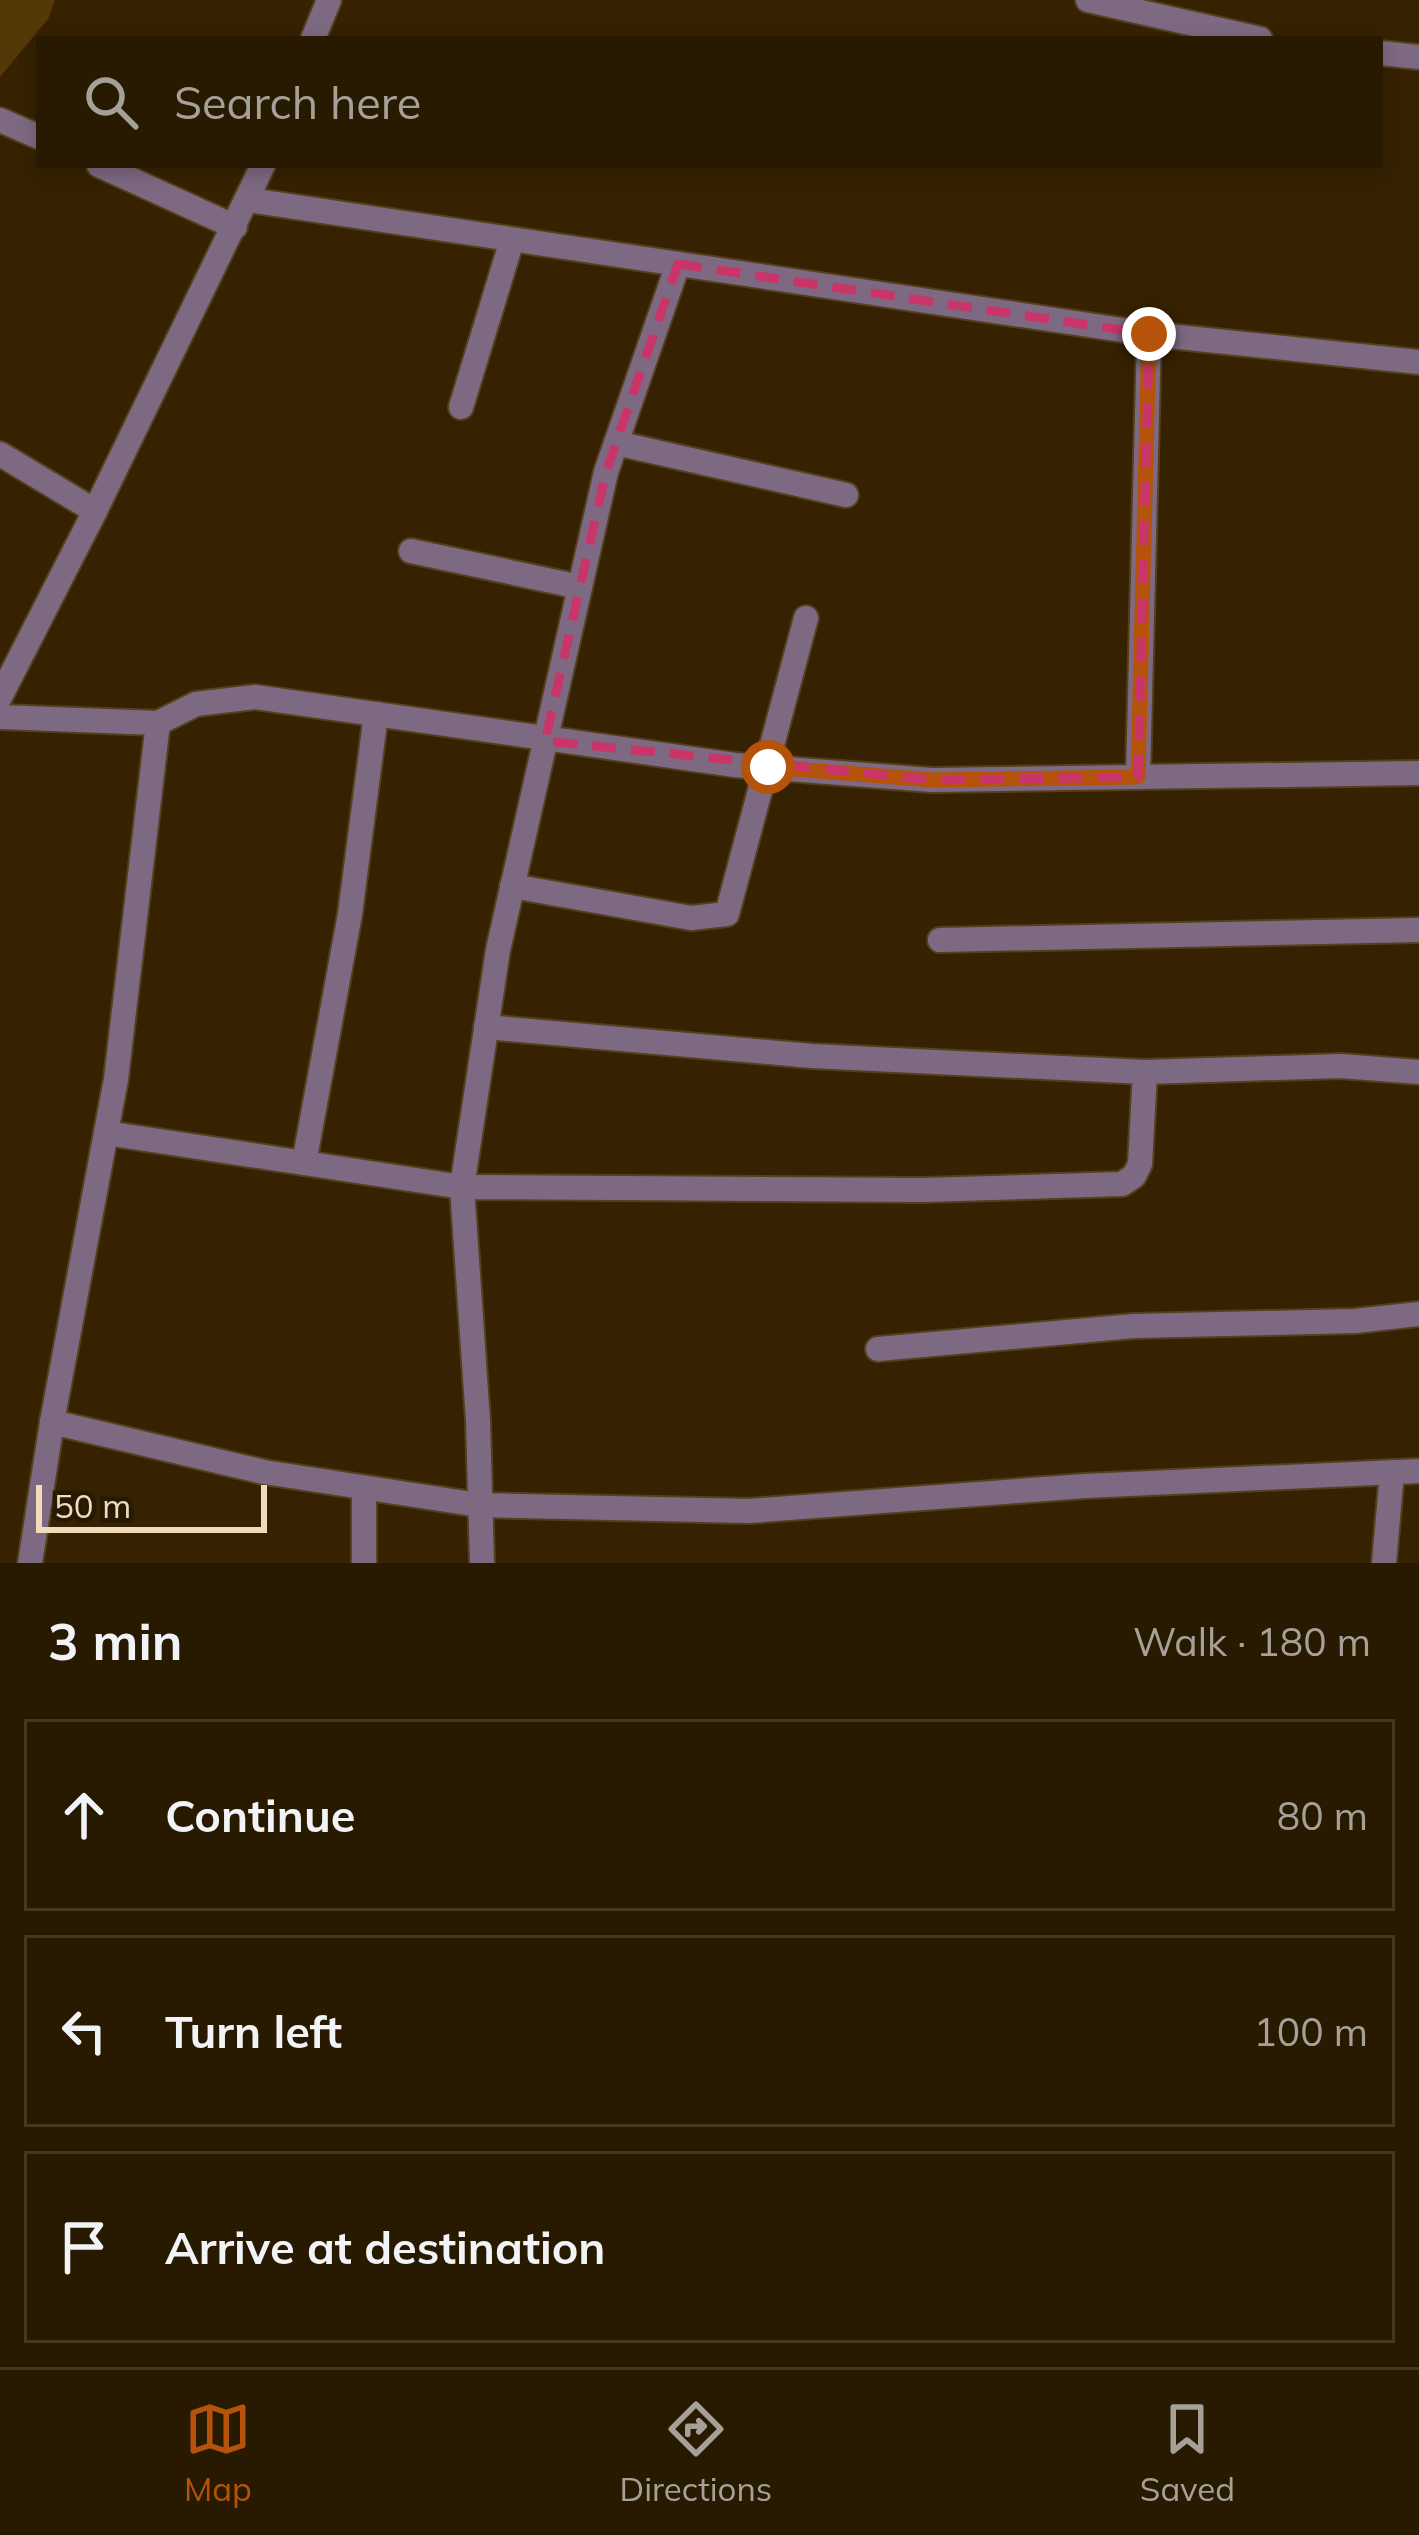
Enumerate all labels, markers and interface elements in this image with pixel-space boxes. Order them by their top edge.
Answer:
search box [36,36,1383,168]
icon: search [78,69,144,135]
text: Search here [174,74,421,130]
route end [1122,307,1176,361]
route start [741,740,795,794]
scale bar [36,1479,267,1532]
text: 50 m [54,1485,131,1526]
text: 3 min [48,1609,183,1673]
text: Walk · 180 m [1133,1617,1371,1666]
icon: ahead [51,1782,117,1848]
text: Continue [165,1787,355,1843]
text: 80 m [1277,1791,1368,1840]
icon: left [51,1998,117,2064]
text: Turn left [165,2003,342,2059]
text: 100 m [1253,2007,1368,2056]
icon: arrive [51,2214,117,2280]
text: Arrive at destination [165,2219,605,2275]
tab: Map [184,2396,252,2509]
tab: Directions [620,2396,772,2509]
tab: Saved [1140,2396,1235,2509]

